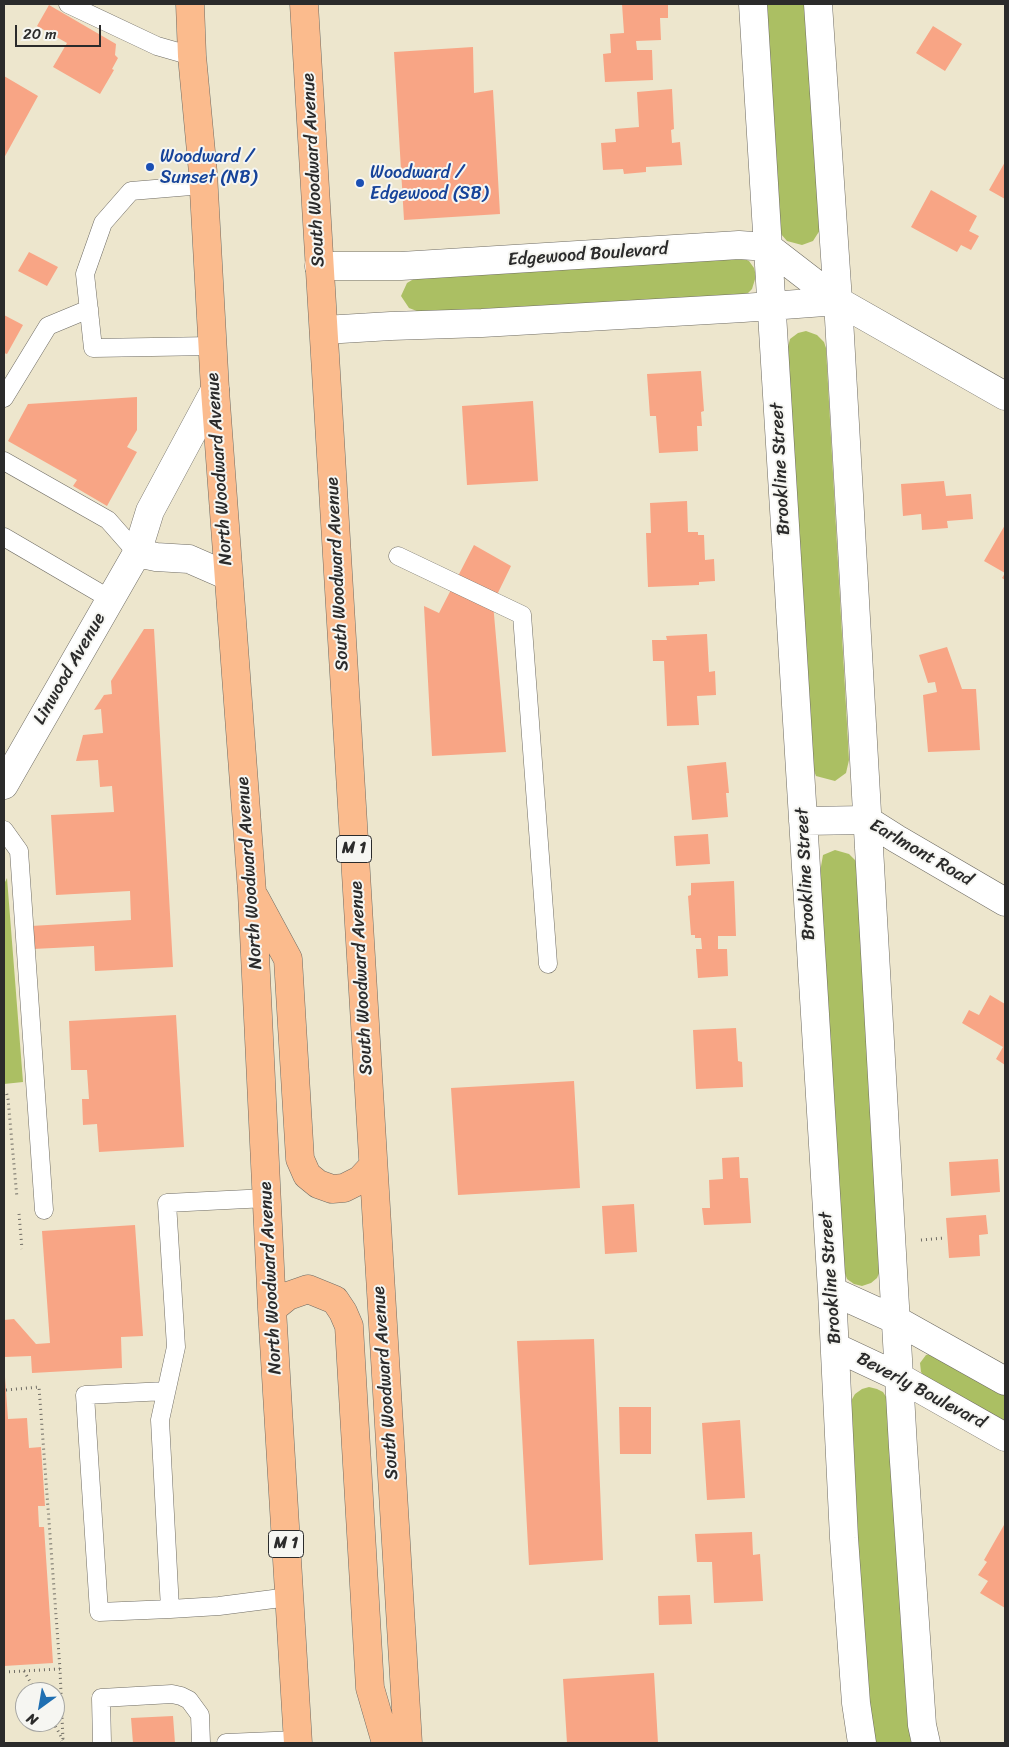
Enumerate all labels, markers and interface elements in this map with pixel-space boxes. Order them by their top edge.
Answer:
scale bar [18,15,104,47]
text: 20 m [23,21,57,47]
street label: South Woodward Avenue [298,72,330,268]
place label: Woodward / Sunset (NB) [160,146,257,188]
marker: Woodward / Sunset (NB) [144,161,156,173]
place label: Woodward / Edgewood (SB) [370,162,488,204]
marker: Woodward / Edgewood (SB) [354,177,366,189]
street label: Edgewood Boulevard [507,239,669,271]
street label: North Woodward Avenue [202,372,238,566]
street label: Brookline Street [767,402,795,536]
street label: South Woodward Avenue [322,476,354,672]
street label: Linwood Avenue [29,609,111,729]
street label: North Woodward Avenue [232,776,268,970]
street label: Brookline Street [792,807,820,941]
street label: Earlmont Road [866,815,976,891]
road number: M 1 [336,836,372,862]
street label: South Woodward Avenue [346,880,378,1076]
street label: North Woodward Avenue [255,1181,287,1375]
street label: Brookline Street [816,1211,846,1345]
street label: South Woodward Avenue [368,1285,404,1481]
street label: Beverly Boulevard [853,1348,989,1434]
road number: M 1 [268,1530,304,1558]
north arrow [15,1682,65,1732]
text: N [22,1706,43,1732]

